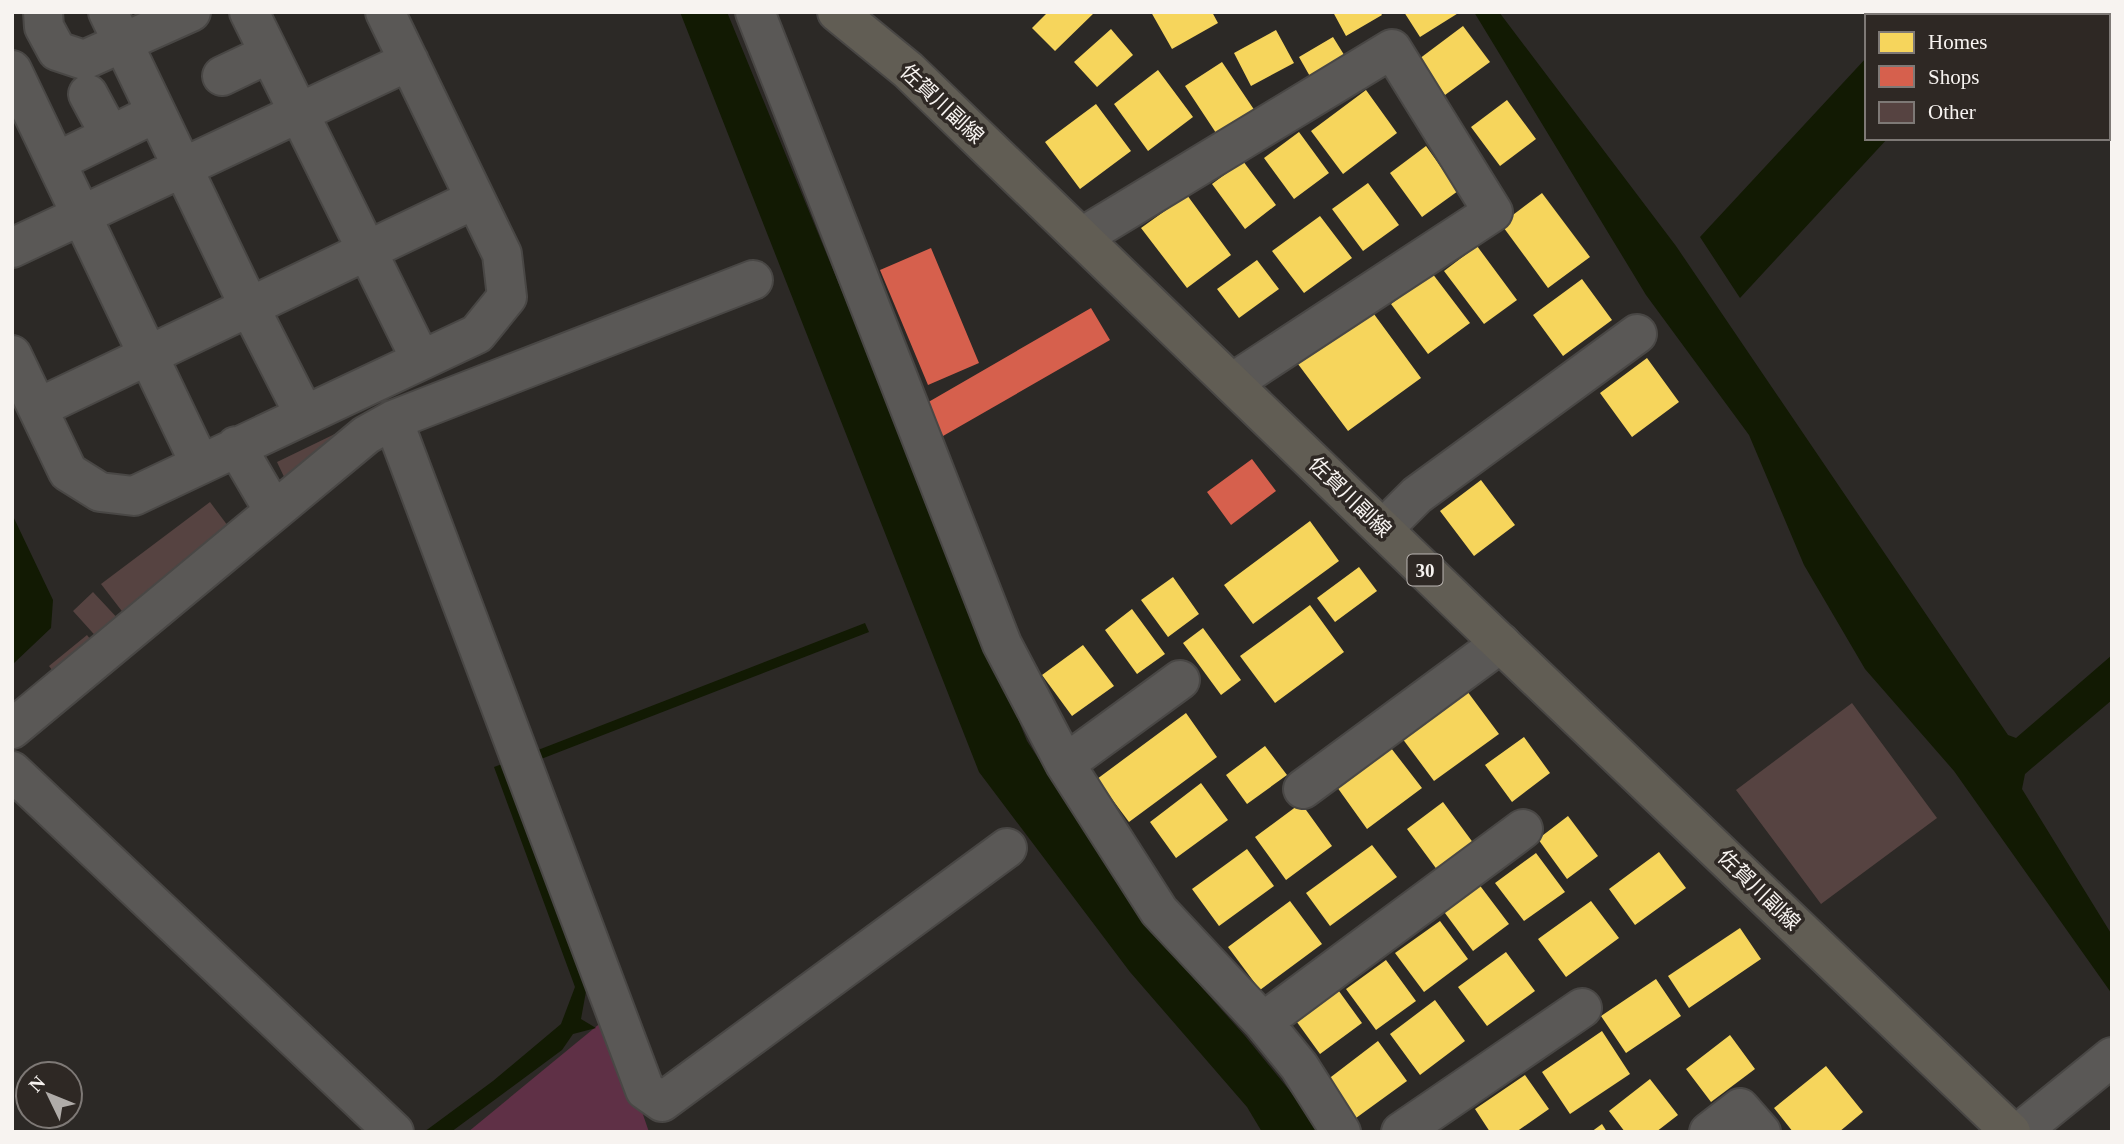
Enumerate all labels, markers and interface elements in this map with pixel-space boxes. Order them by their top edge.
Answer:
legend [1865,14,2110,140]
text: Homes [1928,30,1988,54]
street label: 佐賀川副線 [895,59,989,149]
text: Shops [1928,65,1979,89]
text: Other [1928,100,1976,124]
street label: 佐賀川副線 [1304,452,1396,542]
road number: 30 [1408,554,1442,586]
street label: 佐賀川副線 [1713,845,1805,935]
north arrow [14,1060,84,1130]
text: N [25,1071,49,1096]

